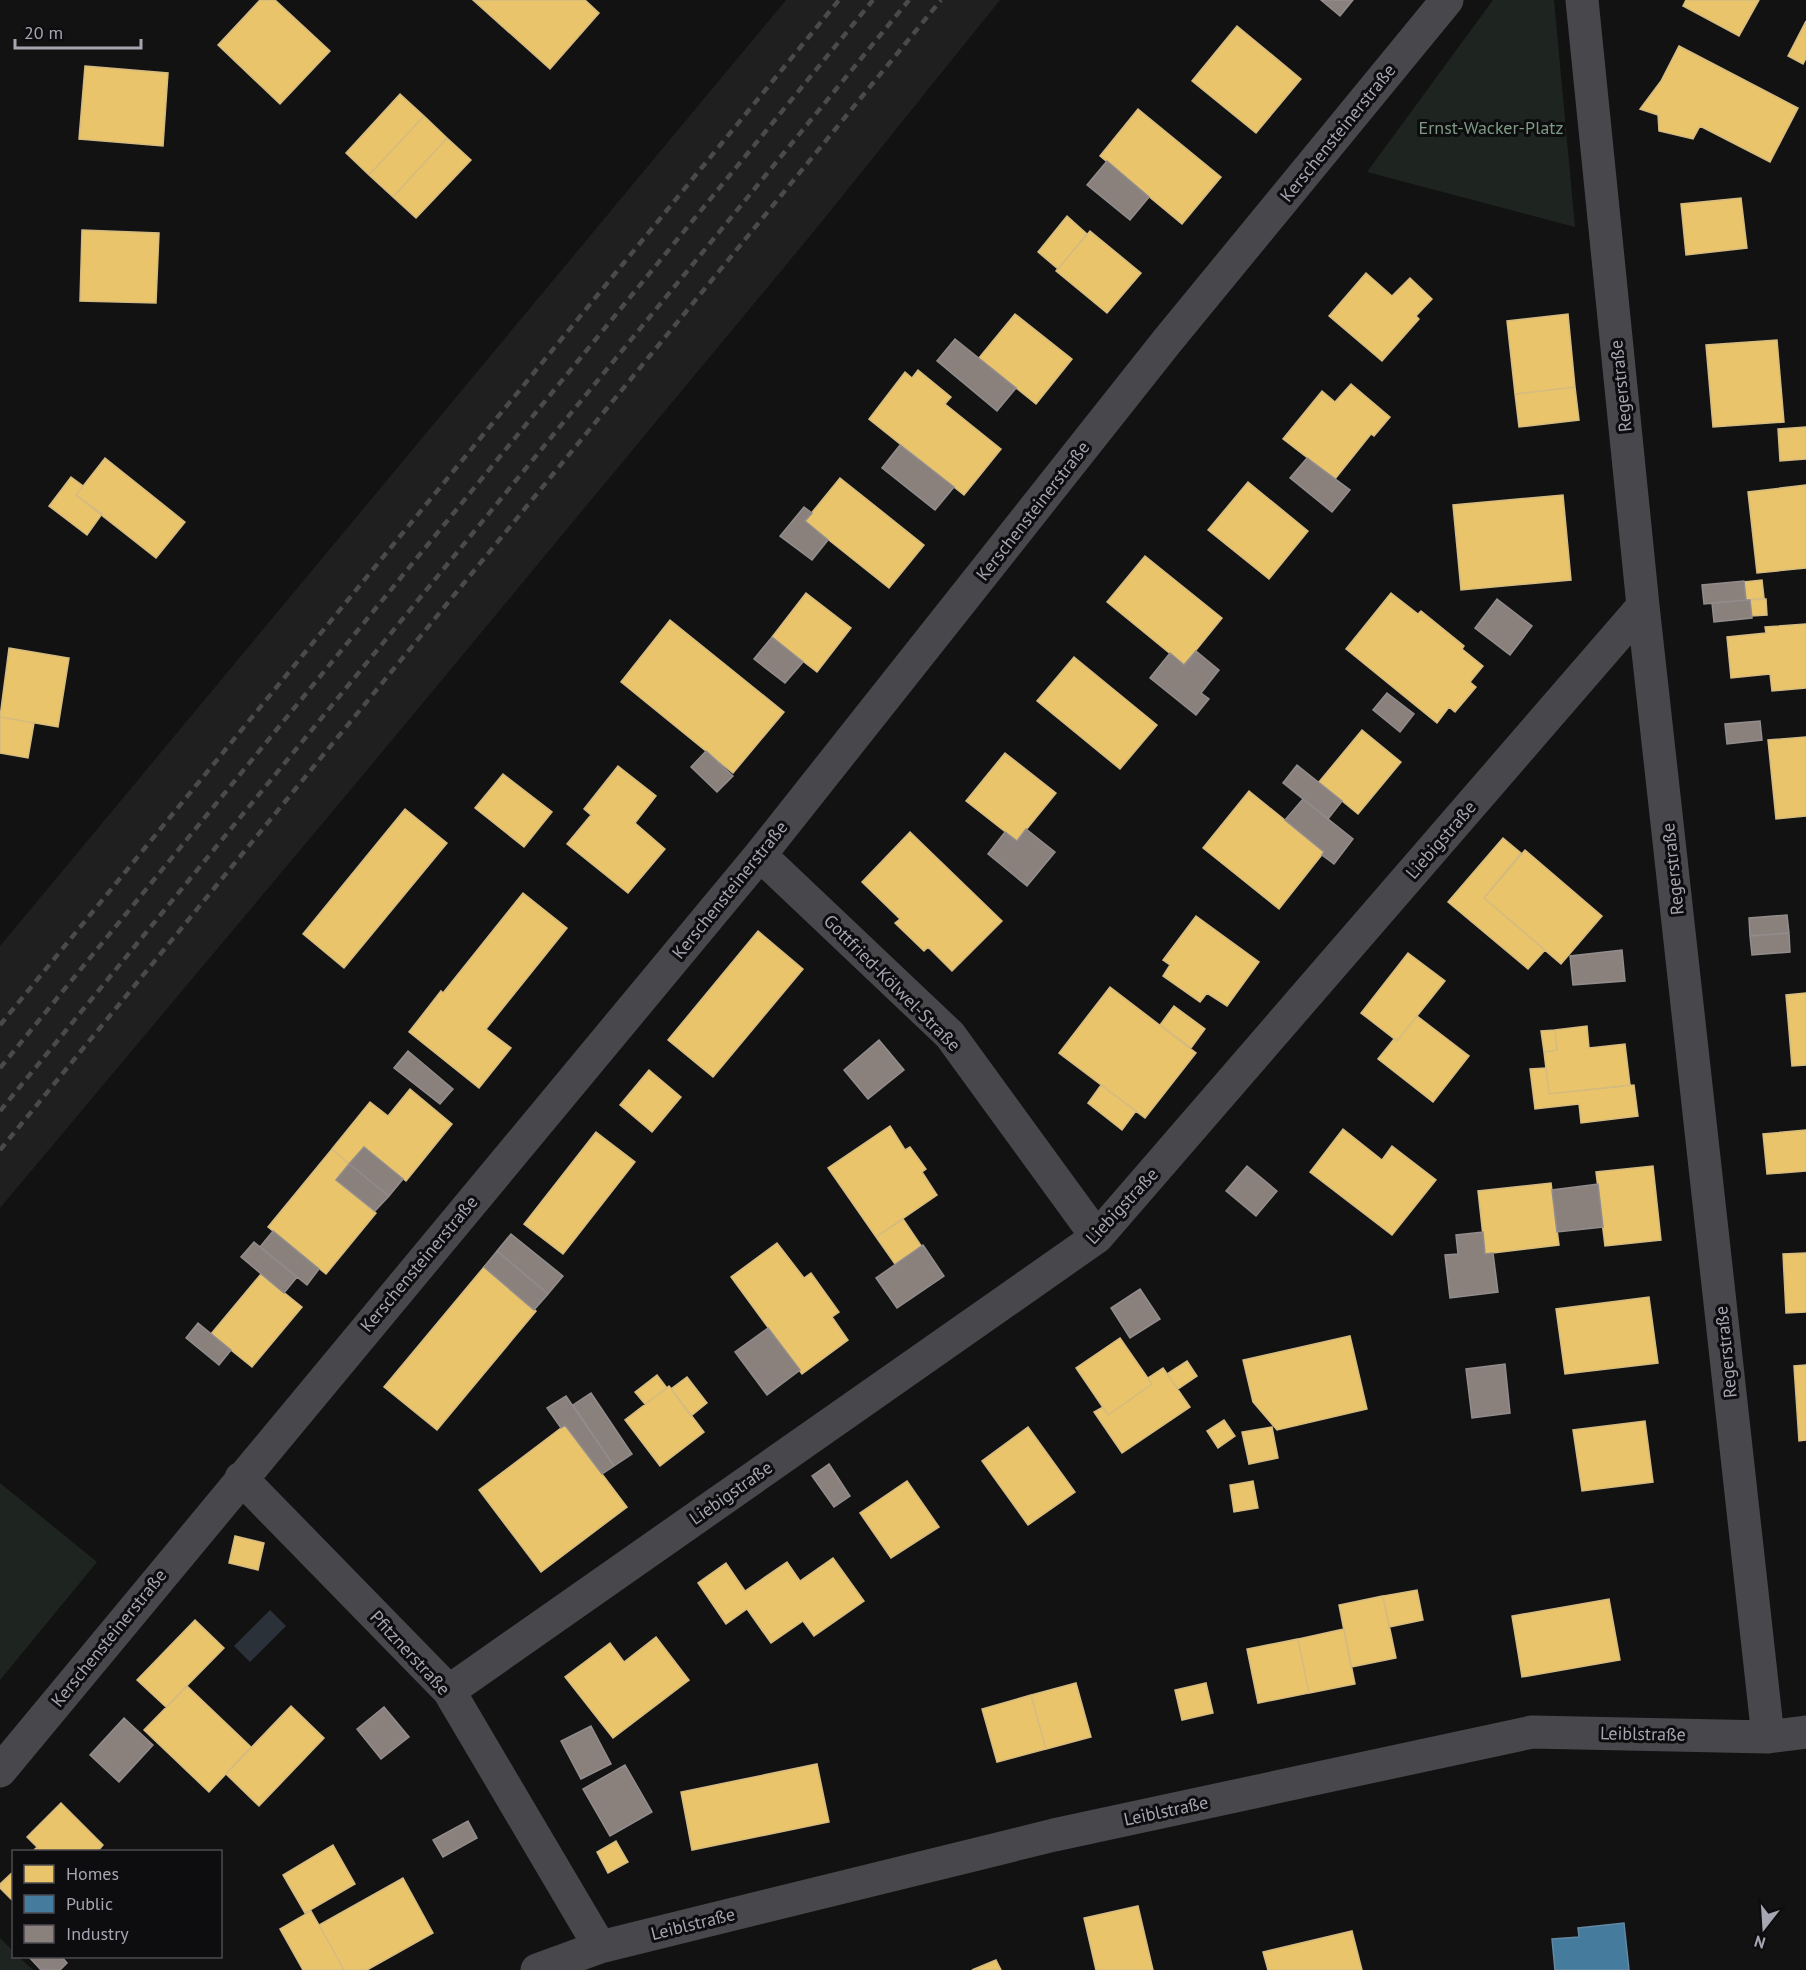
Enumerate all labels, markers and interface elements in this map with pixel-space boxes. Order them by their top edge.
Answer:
scale bar [15,12,141,50]
text: 20 m [24,21,63,44]
street label: Kerschensteinerstraße [1275,59,1400,206]
park label: Ernst-Wacker-Platz [1419,116,1563,139]
street label: Regerstraße [1604,339,1637,433]
street label: Kerschensteinerstraße [971,436,1094,585]
street label: Liebigstraße [1400,796,1481,883]
street label: Kerschensteinerstraße [667,816,792,963]
street label: Regerstraße [1656,822,1689,916]
street label: Gottfried-Kölwel-Straße [819,909,966,1056]
street label: Liebigstraße [1080,1163,1163,1249]
street label: Kerschensteinerstraße [355,1191,482,1337]
street label: Regerstraße [1709,1305,1742,1399]
street label: Liebigstraße [685,1456,777,1530]
street label: Kerschensteinerstraße [46,1564,171,1711]
street label: Pfitznerstraße [365,1605,455,1700]
street label: Leiblstraße [1600,1721,1686,1746]
street label: Leiblstraße [1122,1790,1210,1831]
legend [12,1850,222,1958]
text: Homes [66,1862,119,1885]
text: Public [66,1892,113,1915]
north arrow [1734,1898,1794,1958]
street label: Leiblstraße [649,1902,737,1945]
text: Industry [66,1922,129,1945]
text: N [1752,1931,1768,1953]

